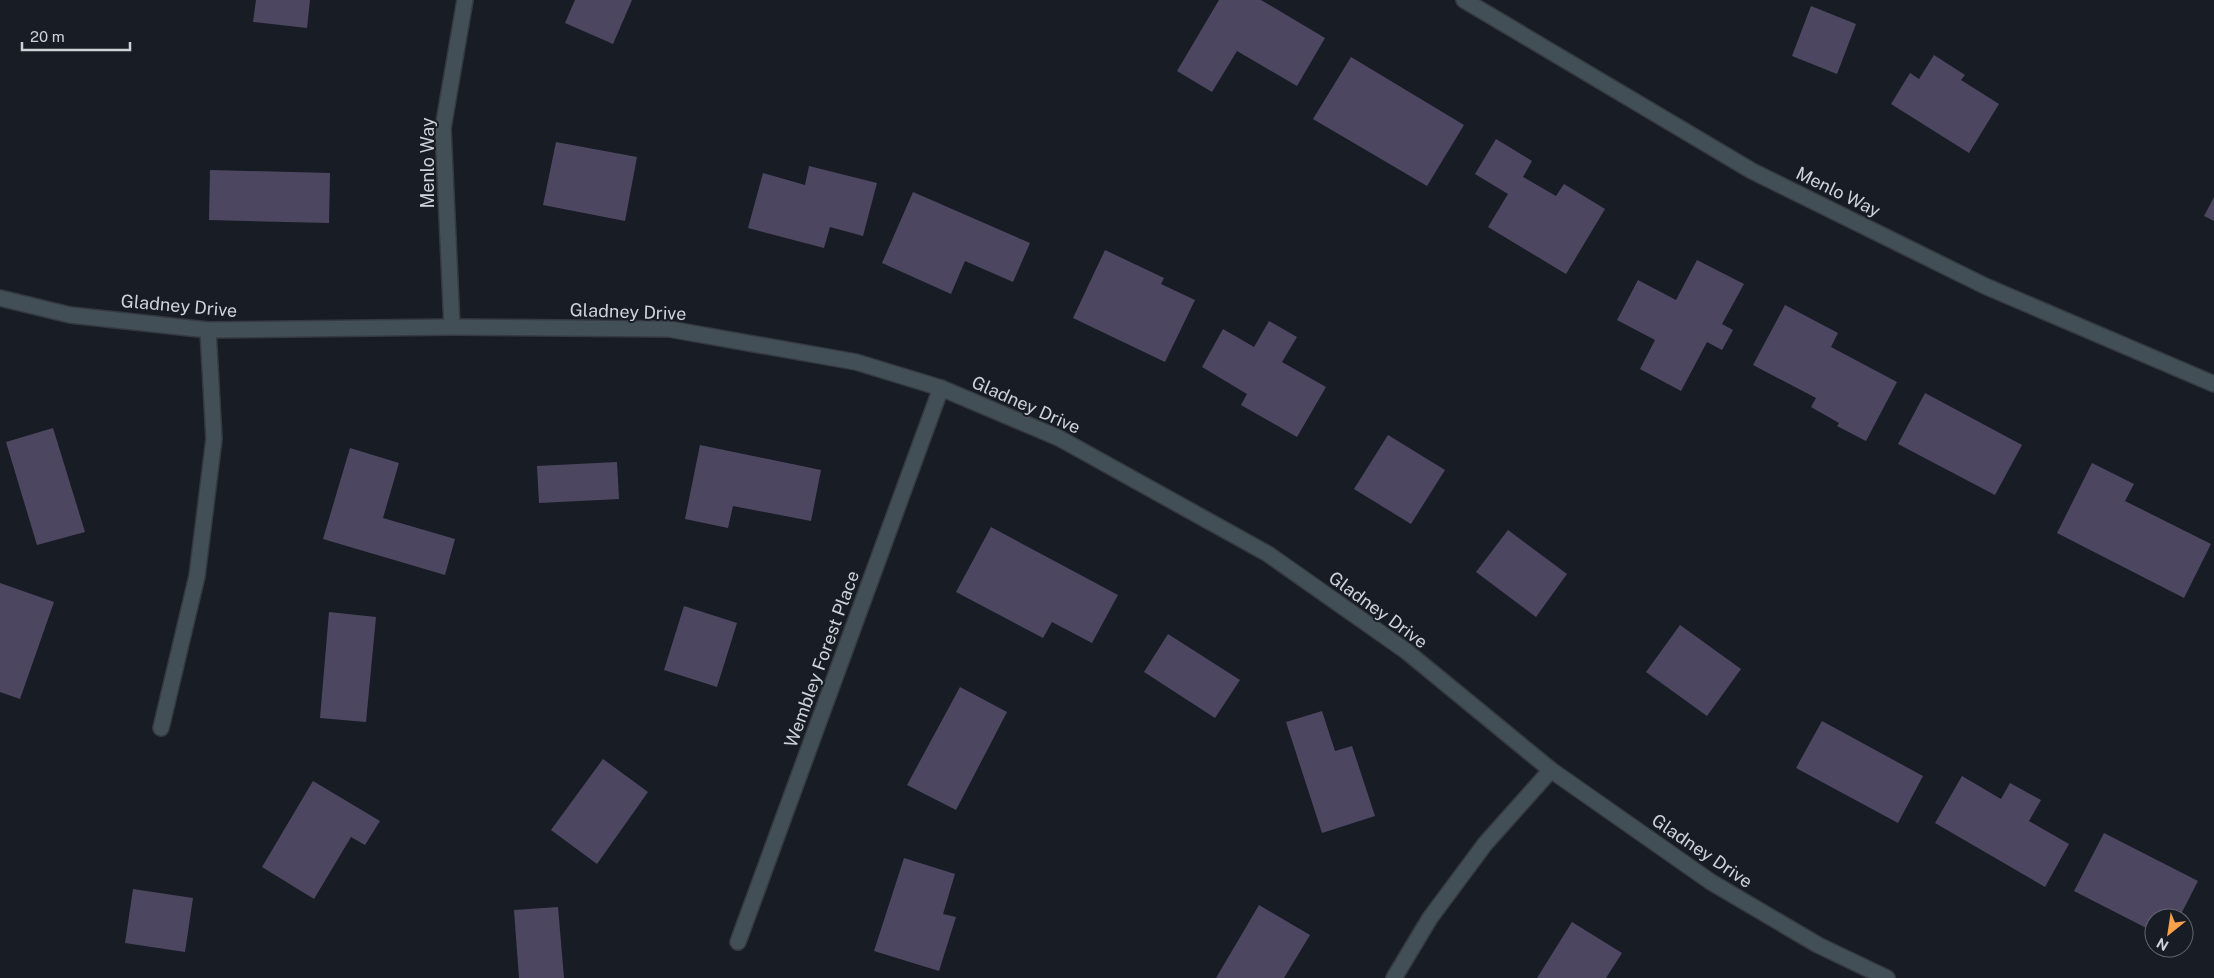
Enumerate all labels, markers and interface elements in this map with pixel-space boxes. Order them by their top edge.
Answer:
scale bar [22,20,130,52]
text: 20 m [30,28,65,45]
street label: Menlo Way [417,117,438,209]
street label: Menlo Way [1793,162,1884,221]
street label: Gladney Drive [120,290,238,321]
street label: Gladney Drive [569,299,687,324]
street label: Gladney Drive [969,371,1084,438]
street label: Gladney Drive [1325,567,1432,652]
street label: Wembley Forest Place [780,568,863,750]
street label: Gladney Drive [1648,809,1757,892]
north arrow [2144,908,2194,958]
text: N [2154,935,2171,954]

